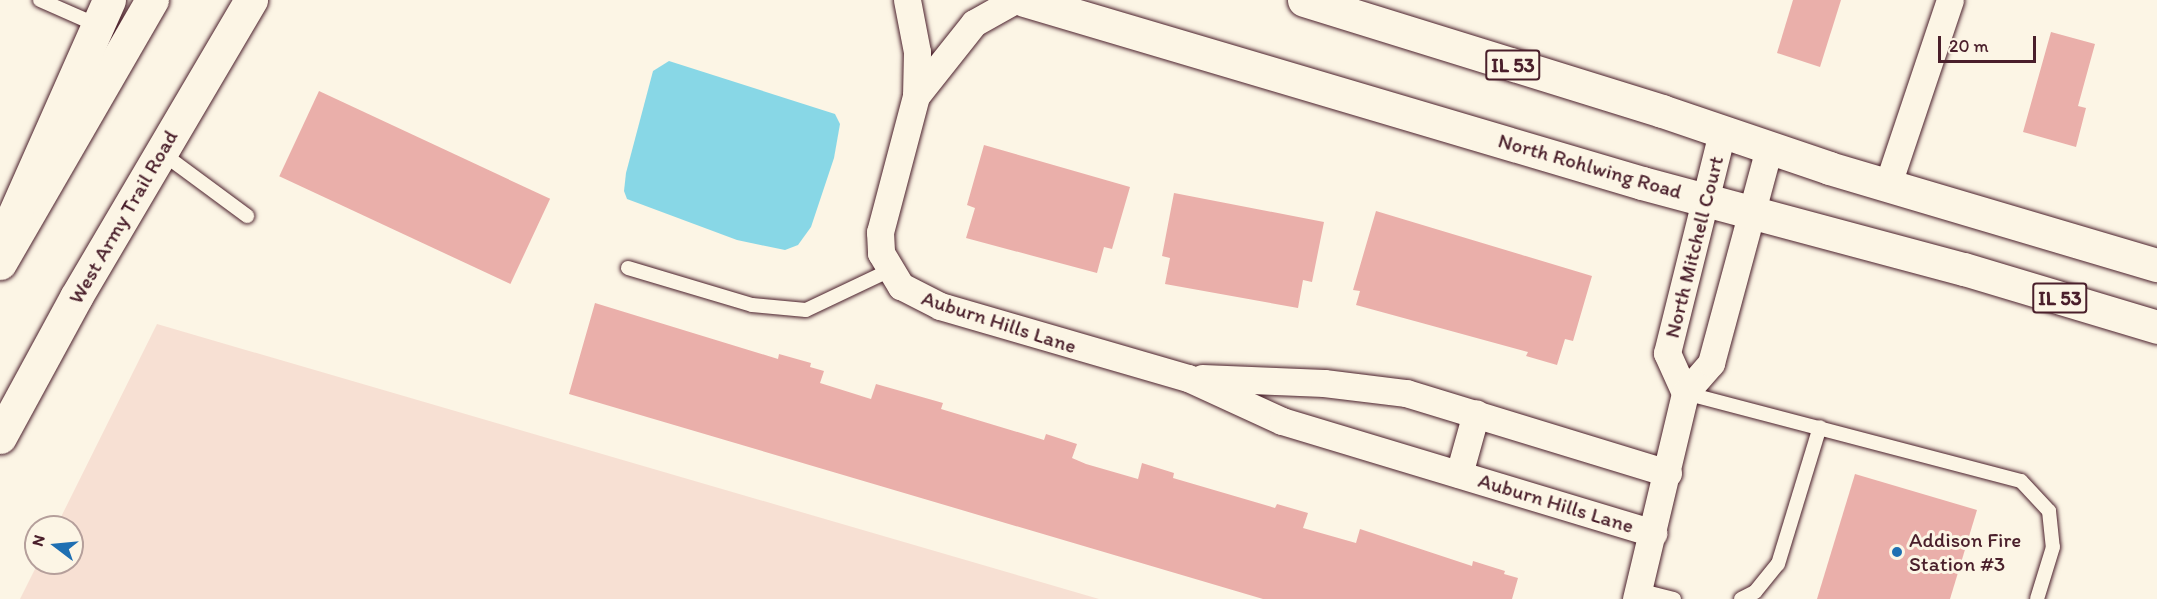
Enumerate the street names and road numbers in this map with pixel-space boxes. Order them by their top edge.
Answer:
road number: IL 53 [1484,48,1541,82]
street label: West Army Trail Road [64,127,182,307]
street label: North Rohlwing Road [1495,128,1685,204]
street label: North Mitchell Court [1659,154,1729,340]
road number: IL 53 [2032,281,2088,315]
street label: Auburn Hills Lane [918,285,1080,359]
street label: Auburn Hills Lane [1475,467,1637,539]

